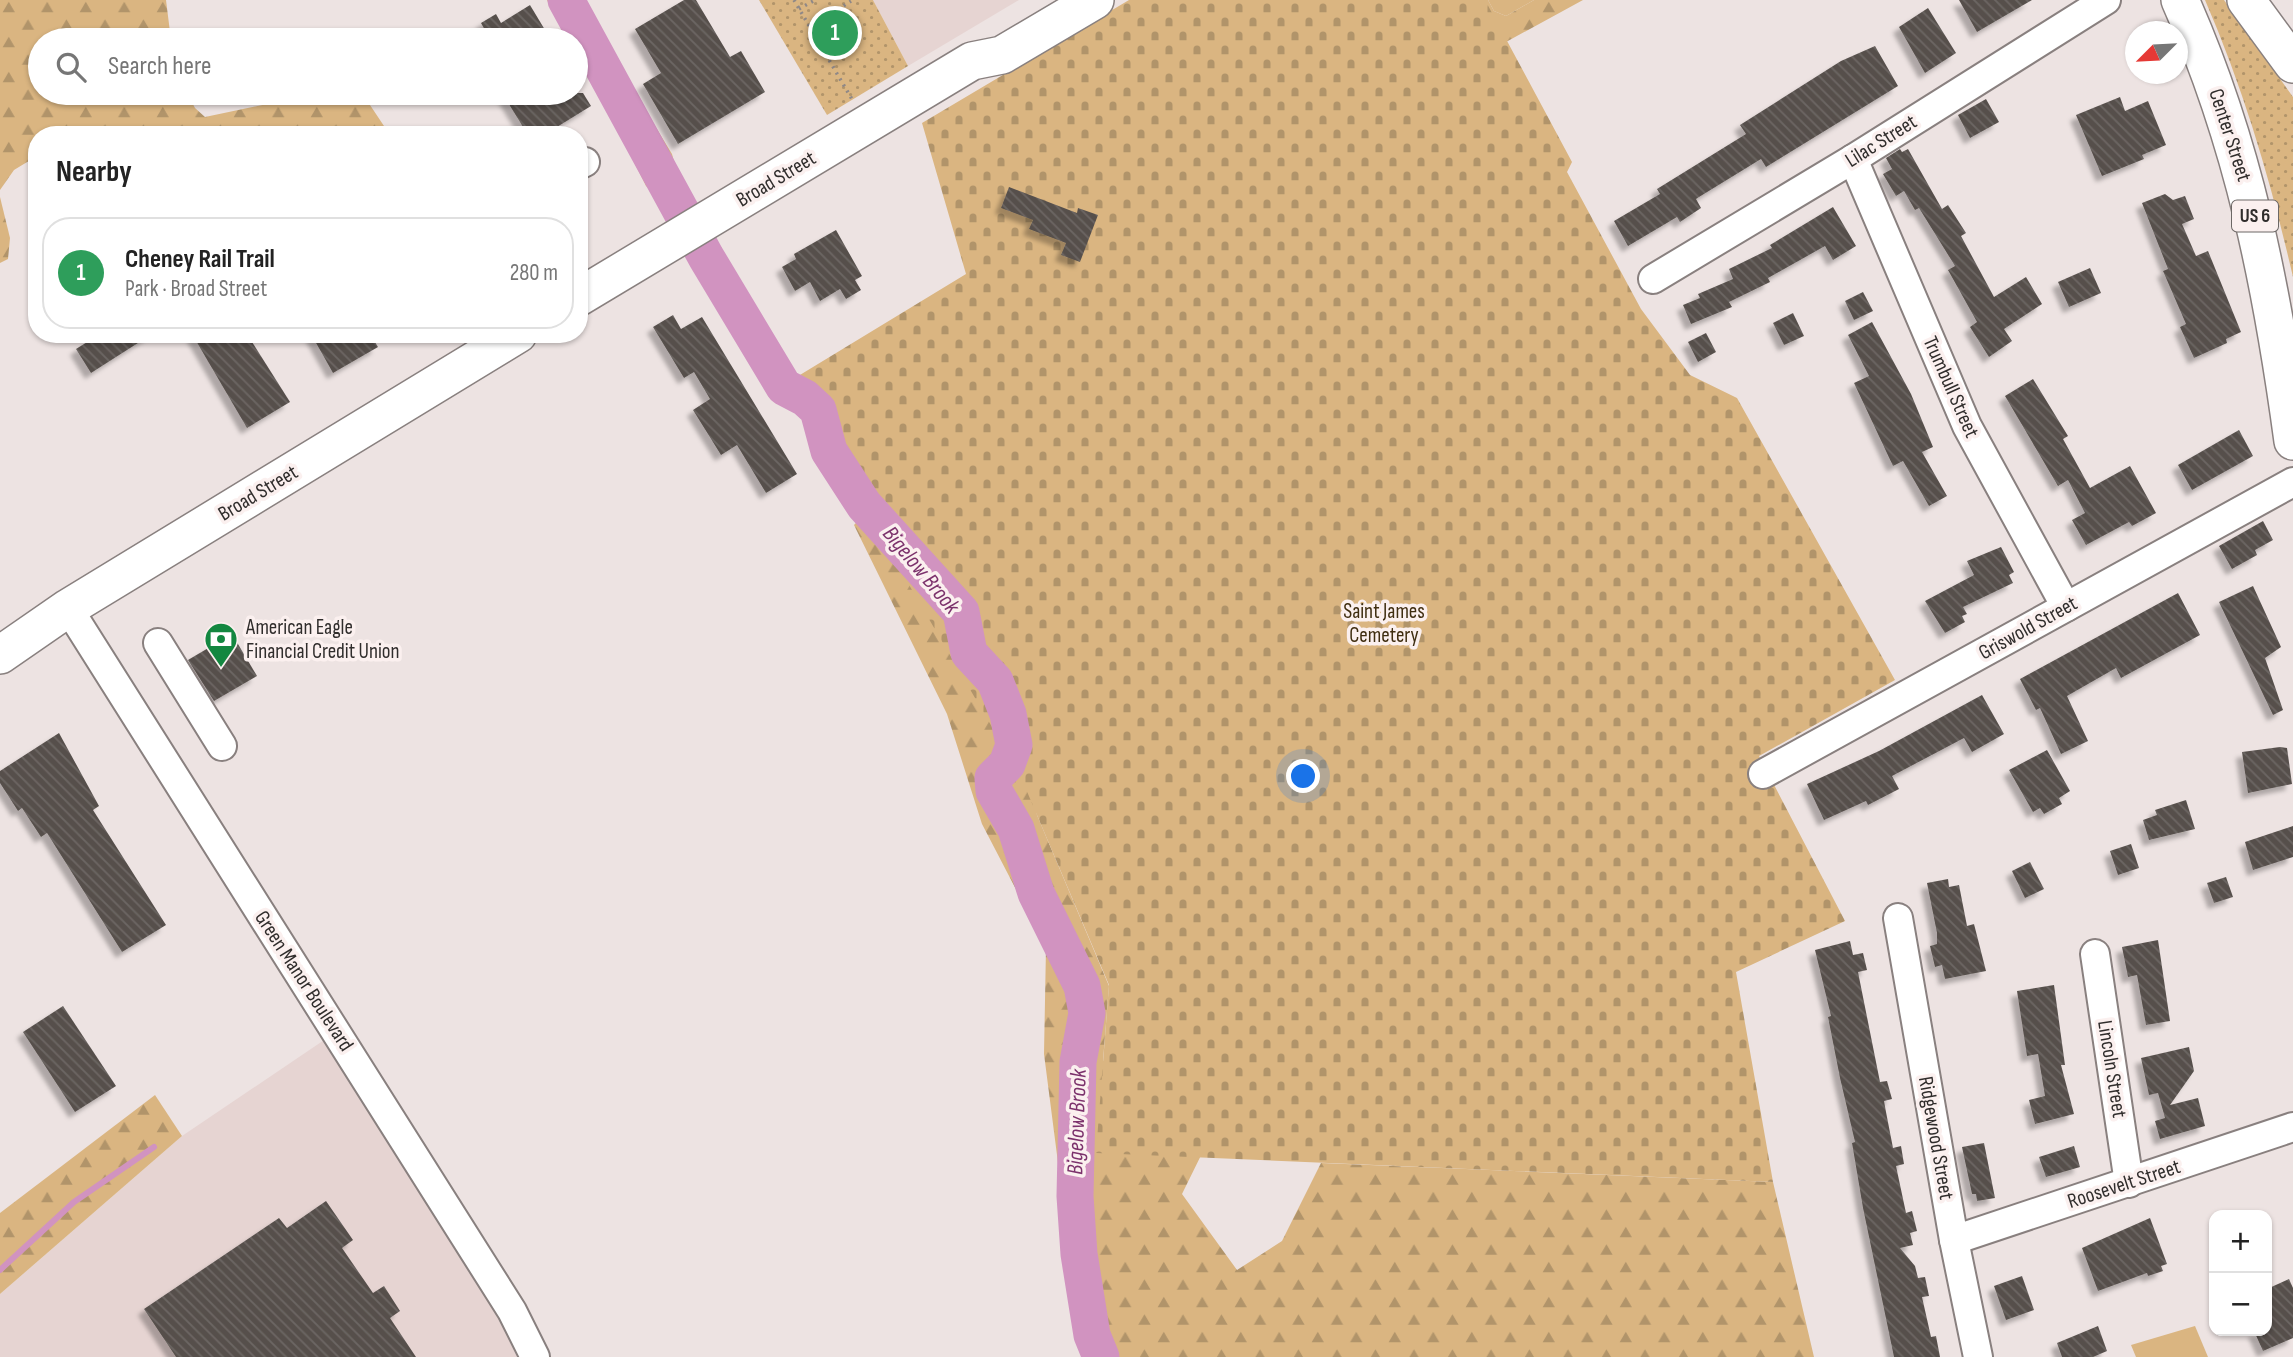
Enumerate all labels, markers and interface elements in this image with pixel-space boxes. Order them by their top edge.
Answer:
pin: 1 [812,7,858,59]
north arrow [2125,21,2188,84]
search box [28,28,588,105]
icon: search [52,48,90,86]
text: Search here [108,51,211,82]
street label: Center Street [2203,86,2257,184]
street label: Lilac Street [1841,109,1921,173]
street label: Broad Street [732,146,820,212]
text: Nearby [56,154,132,190]
road number: US 6 [2232,200,2278,232]
text: Cheney Rail Trail [125,244,275,275]
text: 1 [76,259,86,287]
text: 280 m [510,259,558,287]
text: Park · Broad Street [125,275,267,303]
street label: Trumbull Street [1918,332,1984,442]
street label: Broad Street [214,460,302,526]
water label: Bigelow Brook [876,520,967,621]
street label: Griswold Street [1974,591,2082,665]
park label: Saint James Cemetery [1343,599,1425,648]
place label: American Eagle Financial Credit Union [245,615,400,664]
bank icon: American Eagle Financial Credit Union [202,620,240,669]
your location [1286,759,1320,793]
street label: Green Manor Boulevard [249,906,359,1056]
street label: Lincoln Street [2092,1019,2132,1119]
water label: Bigelow Brook [1061,1067,1093,1175]
street label: Ridgewood Street [1913,1074,1959,1202]
street label: Roosevelt Street [2064,1154,2184,1214]
map controls [2209,1210,2272,1336]
button: + [2209,1210,2272,1273]
button: − [2209,1273,2272,1336]

